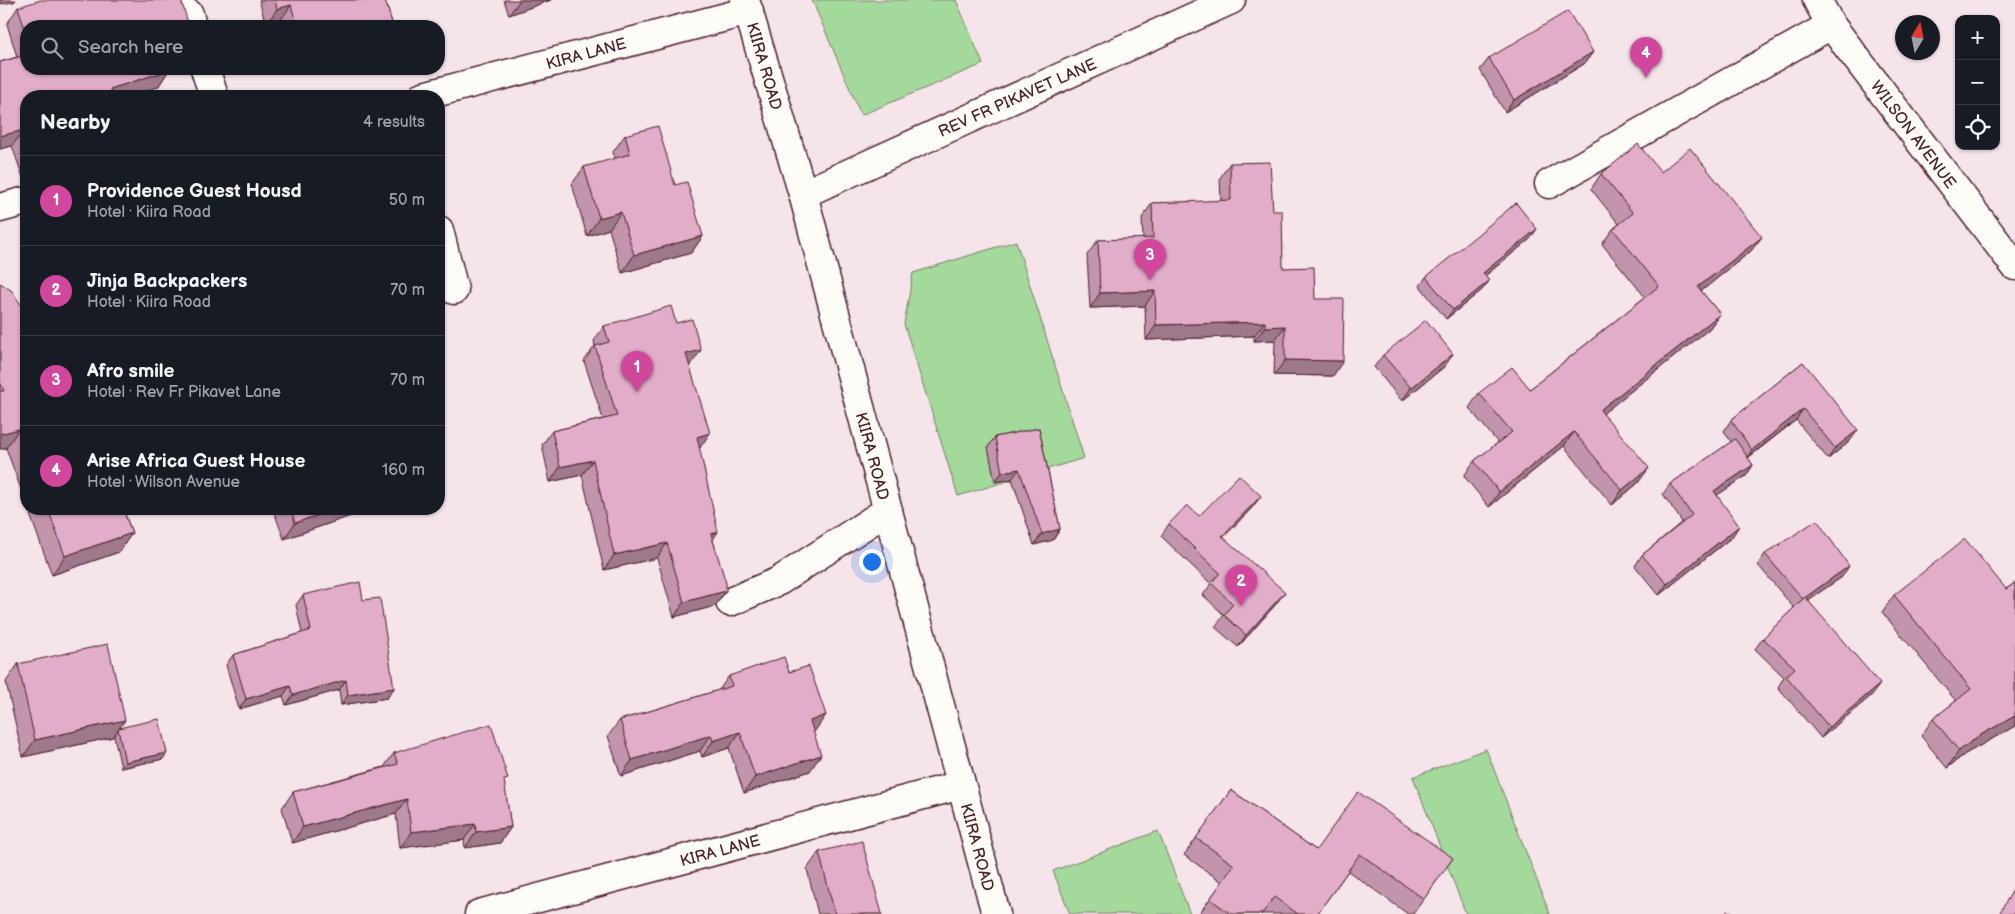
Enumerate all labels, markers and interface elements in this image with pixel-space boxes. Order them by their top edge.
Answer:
north arrow [1895,15,1940,60]
map controls [1955,15,2000,150]
button: + [1955,15,2000,60]
search box [20,20,445,75]
street label: KIIRA ROAD [742,20,785,112]
icon: search [38,34,66,62]
street label: KIRA LANE [544,35,629,74]
text: Search here [78,36,183,59]
pin: 4 [1630,37,1662,78]
street label: REV FR PIKAVET LANE [936,55,1100,142]
button: − [1955,60,2000,105]
street label: WILSON AVENUE [1866,77,1960,193]
button: locate [1955,105,2000,150]
text: Nearby [40,110,110,135]
text: 4 results [363,113,425,132]
text: Providence Guest Housd [87,180,302,203]
text: 1 [53,191,59,210]
text: 50 m [389,191,425,210]
text: Hotel · Kiira Road [87,203,211,222]
pin: 3 [1134,239,1166,280]
text: Jinja Backpackers [87,270,247,293]
text: 2 [51,281,61,300]
text: 70 m [390,281,425,300]
text: Hotel · Kiira Road [87,293,211,312]
pin: 1 [621,351,653,392]
text: Afro smile [87,360,175,383]
text: 3 [51,371,61,390]
text: 70 m [390,371,425,390]
text: Hotel · Rev Fr Pikavet Lane [87,383,281,402]
street label: KIIRA ROAD [851,410,892,502]
text: Arise Africa Guest House [87,450,305,473]
text: 4 [51,461,61,480]
text: 160 m [382,461,425,480]
text: Hotel · Wilson Avenue [87,473,240,492]
your location [859,549,885,575]
pin: 2 [1225,565,1257,606]
street label: KIIRA ROAD [956,801,997,893]
street label: KIRA LANE [678,832,763,871]

